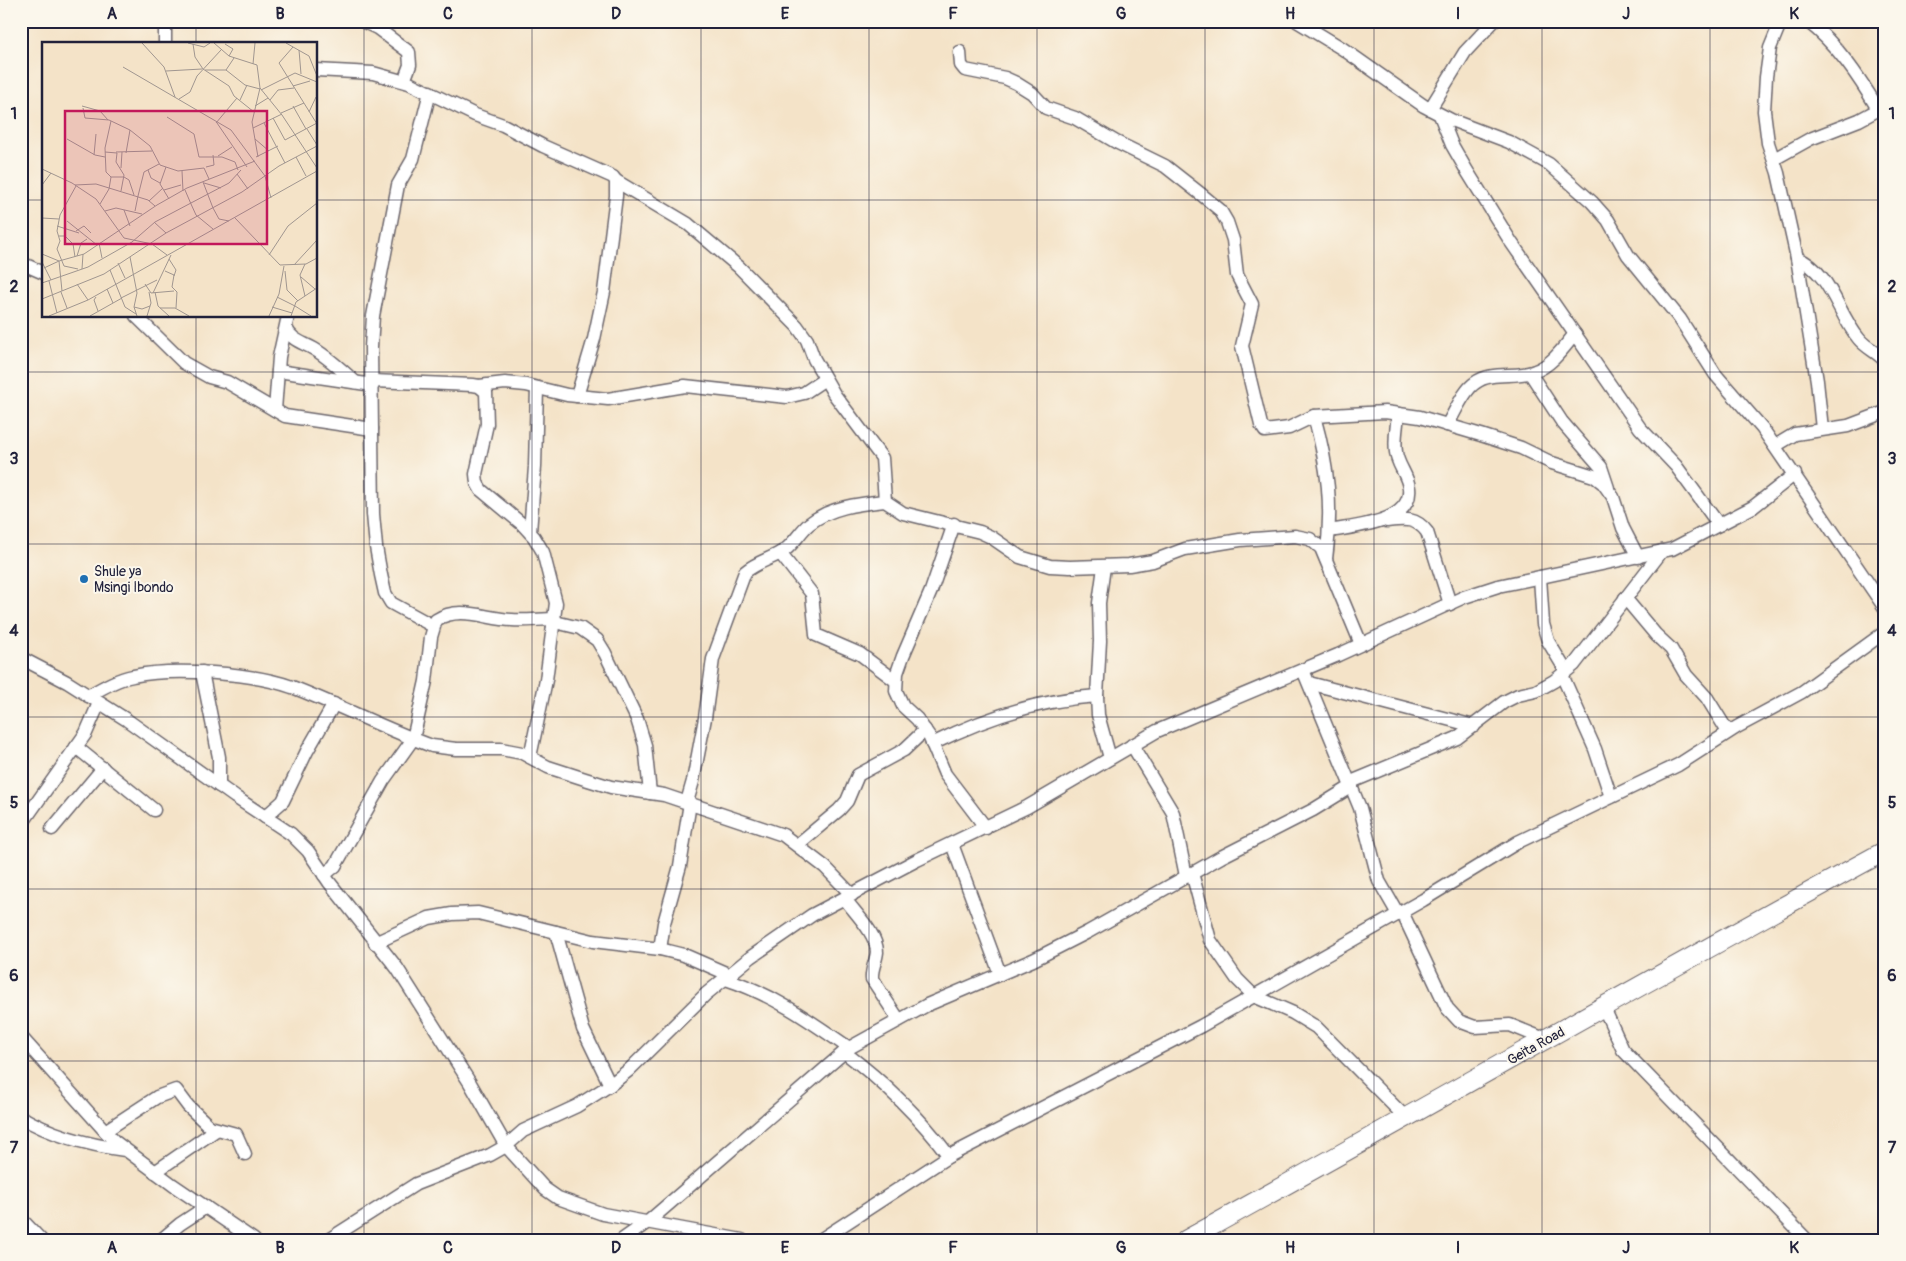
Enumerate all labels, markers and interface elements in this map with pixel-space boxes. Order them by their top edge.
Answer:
text: A [107,4,118,24]
text: B [275,4,285,24]
text: C [443,4,453,24]
text: D [611,4,621,24]
text: E [781,4,790,24]
text: F [948,4,958,24]
text: G [1116,4,1127,24]
text: H [1285,4,1295,24]
text: I [1456,4,1460,24]
text: J [1622,4,1630,24]
text: K [1789,4,1799,24]
inset map [42,42,318,318]
text: 1 [11,104,17,124]
text: 1 [1889,104,1895,124]
text: 2 [10,277,19,297]
text: 2 [1888,277,1897,297]
text: 3 [10,449,19,469]
text: 3 [1888,449,1897,469]
place label: Shule ya Msingi Ibondo [94,563,174,596]
marker: Shule ya Msingi Ibondo [78,573,90,585]
text: 4 [9,621,19,641]
text: 4 [1887,621,1897,641]
text: 5 [10,793,19,813]
text: 5 [1888,793,1897,813]
text: 6 [9,966,19,986]
text: 6 [1887,966,1897,986]
street label: Geita Road [1504,1023,1568,1069]
text: 7 [10,1138,19,1158]
text: 7 [1888,1138,1897,1158]
text: A [107,1238,118,1258]
text: B [275,1238,285,1258]
text: C [443,1238,453,1258]
text: D [611,1238,621,1258]
text: E [781,1238,790,1258]
text: F [948,1238,958,1258]
text: G [1116,1238,1127,1258]
text: H [1285,1238,1295,1258]
text: I [1456,1238,1460,1258]
text: J [1622,1238,1630,1258]
text: K [1789,1238,1799,1258]

